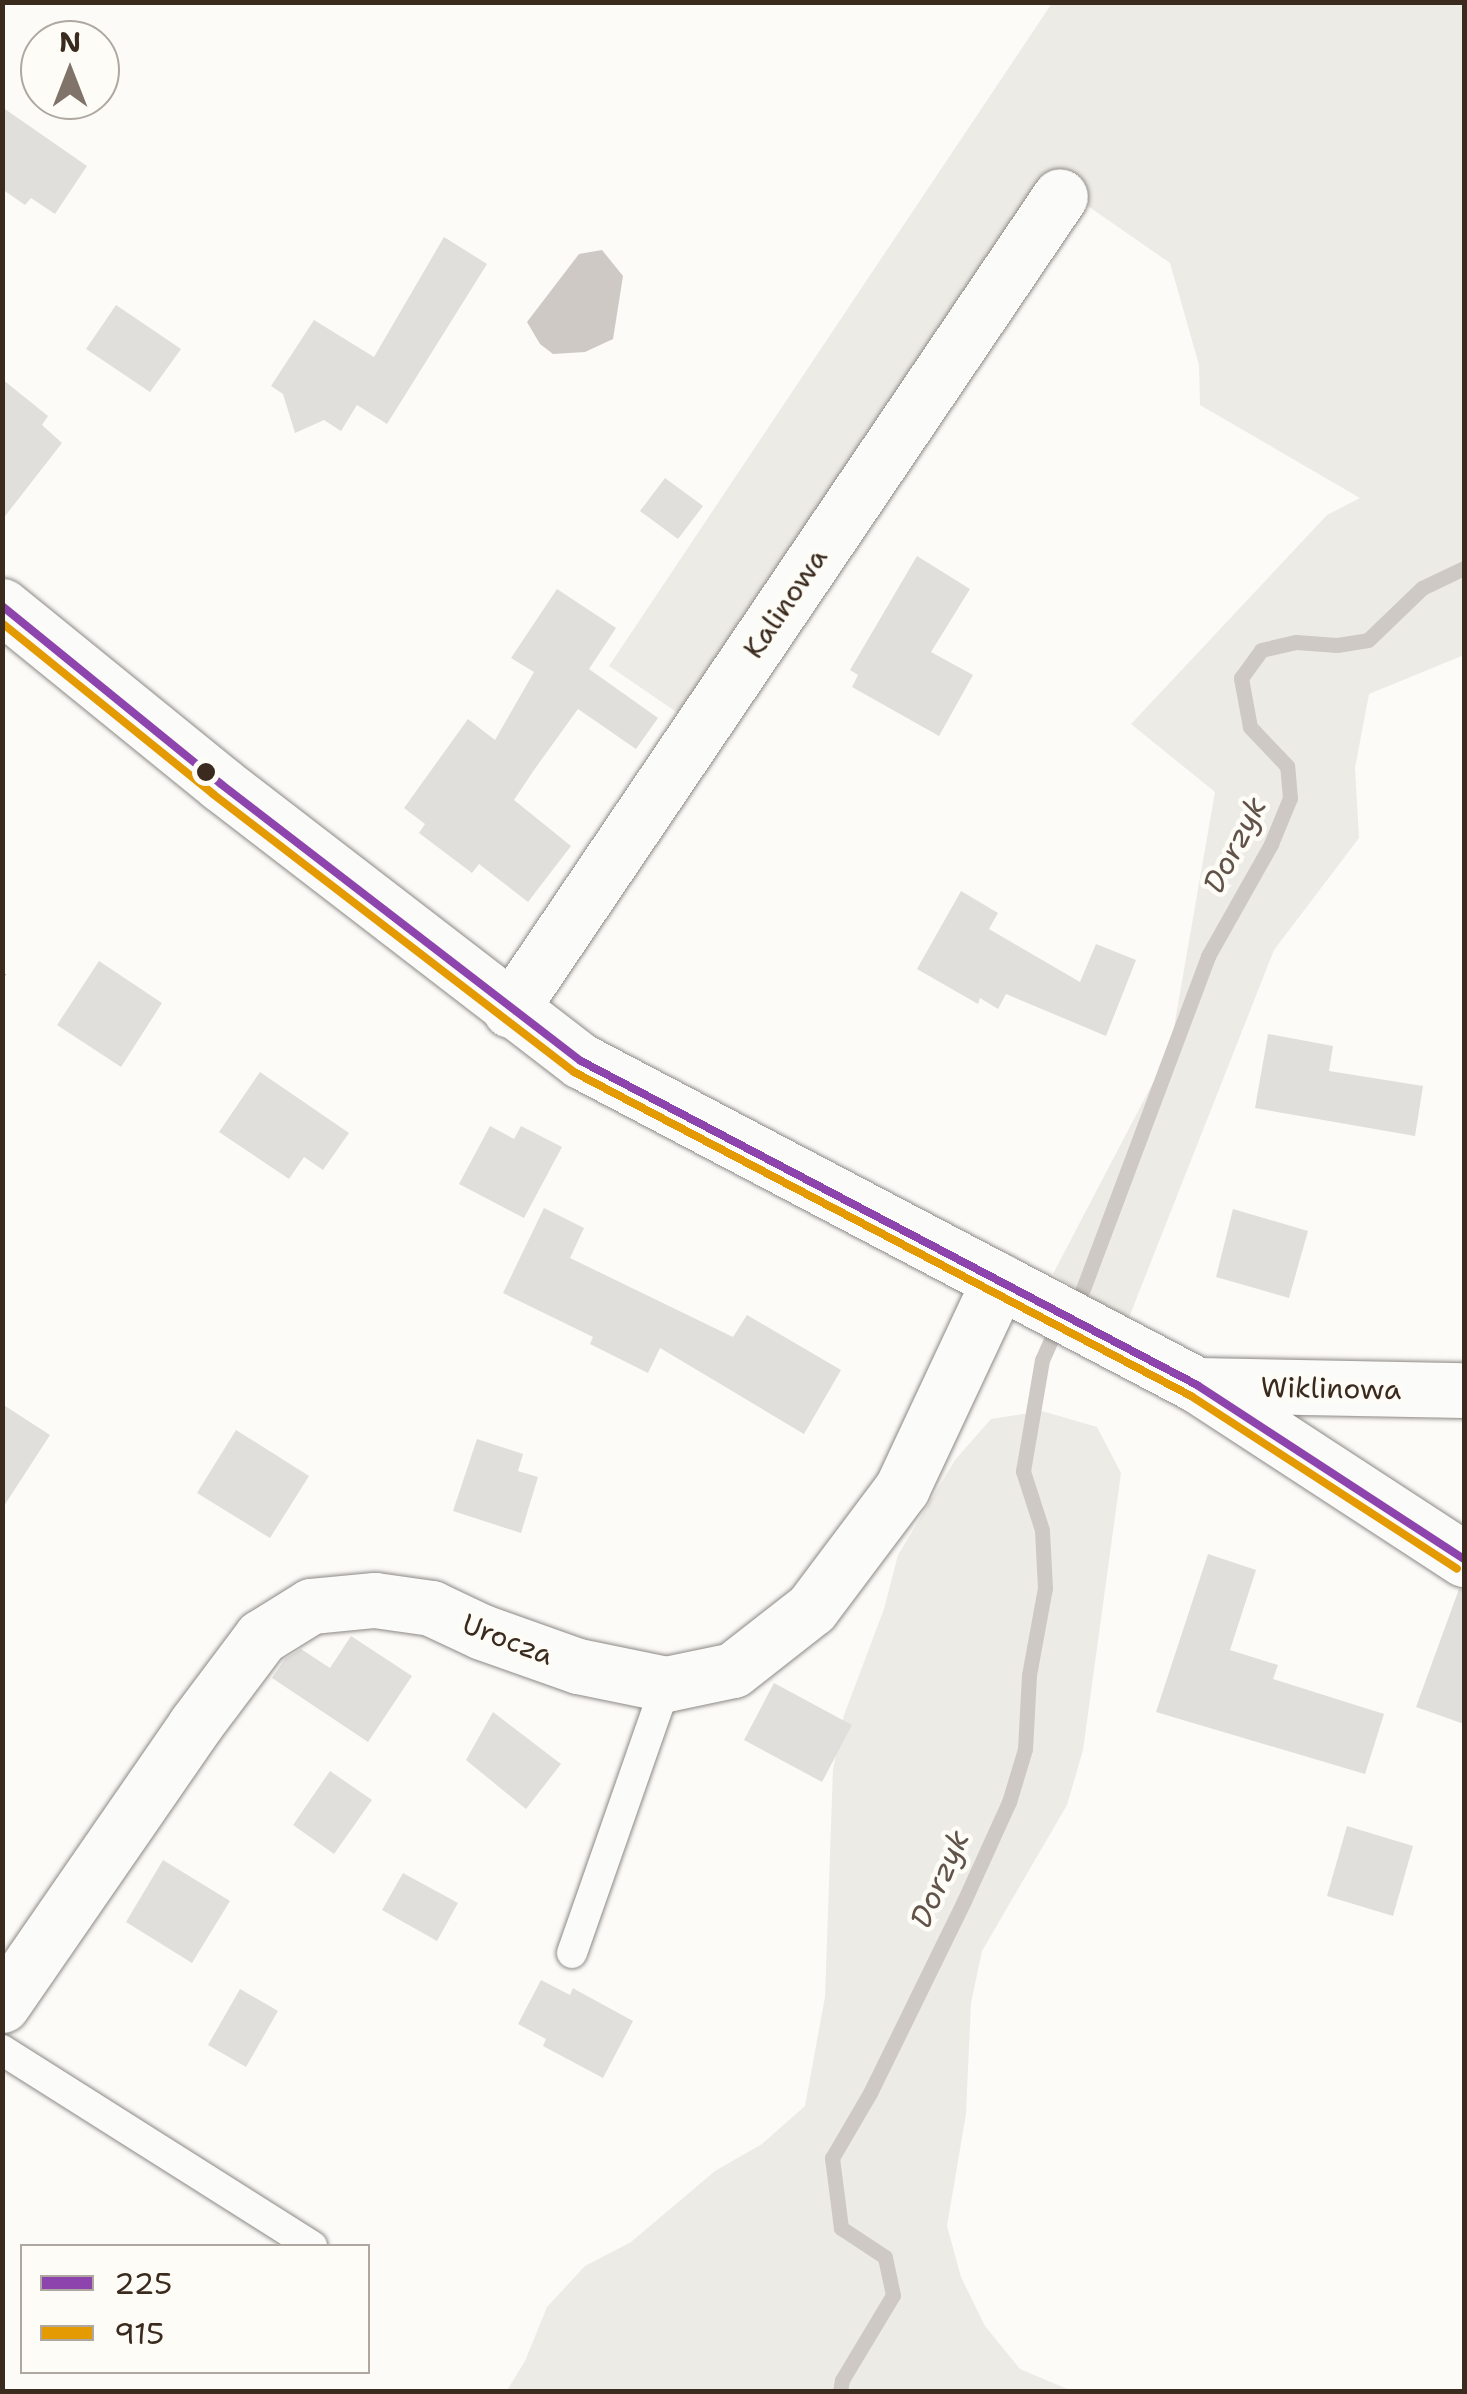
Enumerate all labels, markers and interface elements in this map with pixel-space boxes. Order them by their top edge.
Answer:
north arrow [20,20,120,120]
text: N [59,23,81,61]
street label: Kalinowa [736,542,834,664]
unlabelled marker [196,762,216,782]
water label: Dorzyk [1196,791,1274,899]
street label: Wiklinowa [1260,1370,1402,1406]
street label: Urocza [458,1606,558,1672]
water label: Dorzyk [903,1825,977,1933]
legend [20,2244,370,2374]
text: 225 [114,2263,172,2304]
text: 915 [114,2313,164,2354]

